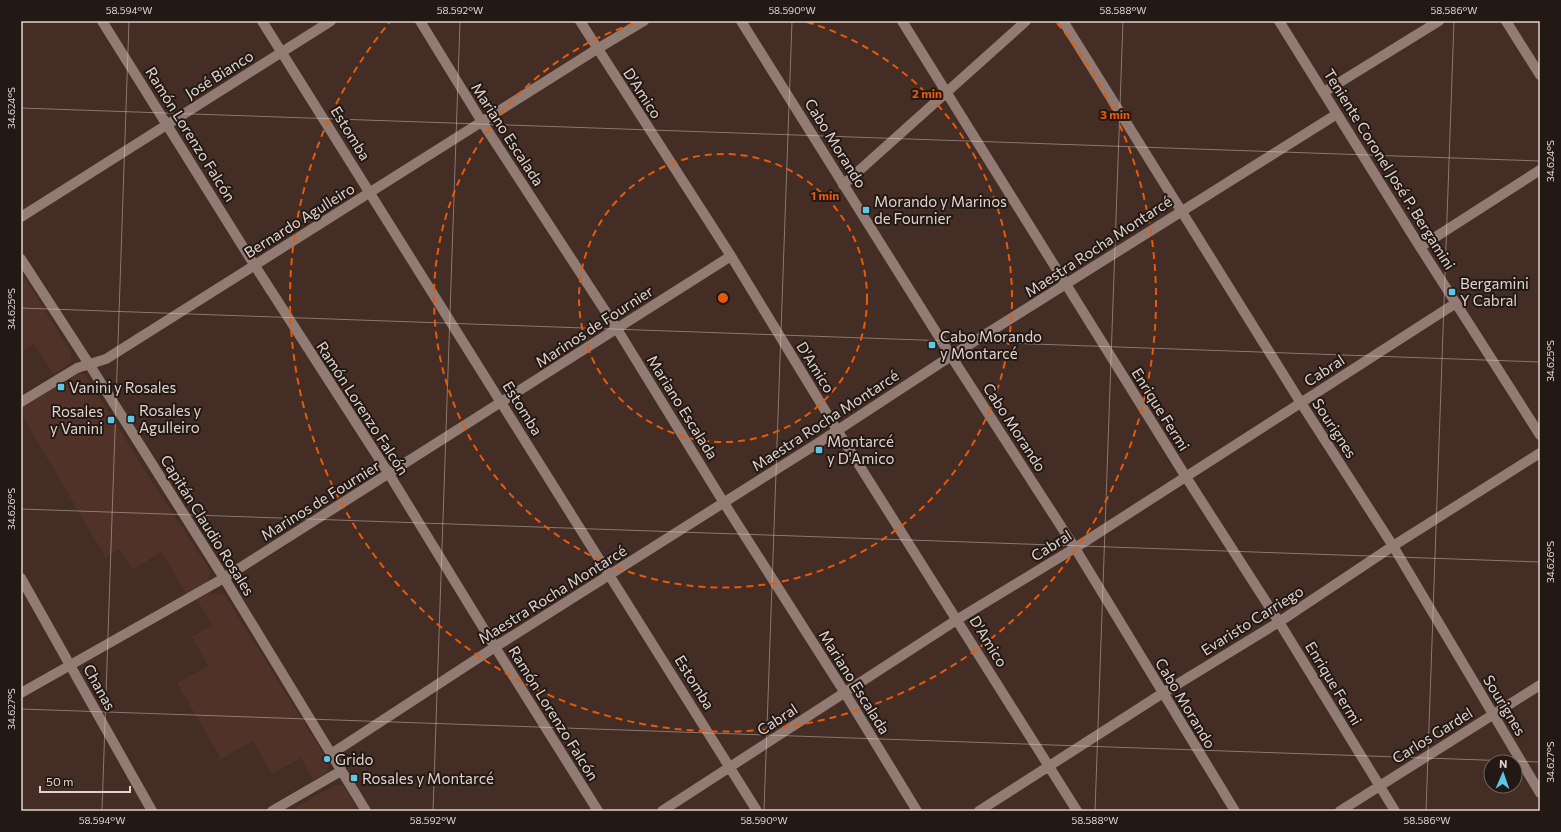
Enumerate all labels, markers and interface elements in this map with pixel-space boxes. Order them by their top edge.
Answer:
text: 58.594°W [106,4,152,16]
text: 58.592°W [437,4,483,16]
text: 58.590°W [768,4,816,16]
text: 58.588°W [1100,4,1146,16]
text: 58.586°W [1431,4,1477,16]
street label: José Bianco [182,46,257,102]
street label: Ramón Lorenzo Falcón [142,63,240,205]
street label: D'Amico [620,64,666,122]
street label: Teniente Coronel José P. Bergamini [1321,65,1459,273]
street label: Mariano Escalada [468,79,548,189]
text: 2 min [912,86,942,100]
text: 34.624°S [5,87,17,129]
street label: Cabo Morando [801,95,871,191]
street label: Estomba [327,103,375,163]
text: 3 min [1100,107,1130,121]
text: 34.624°S [1544,140,1556,182]
street label: Bernardo Agulleiro [240,179,358,261]
text: 1 min [811,188,839,202]
place label: Morando y Marinos de Fournier [874,192,1007,227]
street label: Maestra Rocha Montarcé [1021,192,1175,300]
marker: Morando y Marinos de Fournier [861,205,871,215]
place label: Bergamini Y Cabral [1460,274,1529,309]
street label: Marinos de Fournier [532,281,656,371]
marker: Bergamini Y Cabral [1447,287,1457,297]
text: 34.625°S [5,288,17,330]
centre of rings [716,291,730,305]
place label: Cabo Morando y Montarcé [940,327,1042,362]
street label: Ramón Lorenzo Falcón [313,338,413,478]
street label: D'Amico [793,338,839,396]
marker: Cabo Morando y Montarcé [927,340,937,350]
text: 34.625°S [1544,340,1556,382]
street label: Cabral [1300,350,1348,390]
street label: Mariano Escalada [644,352,722,462]
street label: Enrique Fermi [1128,364,1194,454]
street label: Maestra Rocha Montarcé [748,366,902,474]
place label: Vanini y Rosales [69,378,177,396]
street label: Estomba [499,378,547,438]
street label: Cabo Morando [980,379,1050,475]
marker: Vanini y Rosales [56,382,66,392]
street label: Sourignes [1309,395,1361,461]
place label: Rosales y Agulleiro [139,401,201,436]
place label: Rosales y Vanini [50,402,103,437]
marker: Rosales y Agulleiro [126,414,136,424]
marker: Rosales y Vanini [106,415,116,425]
place label: Montarcé y D'Amico [827,432,895,467]
marker: Montarcé y D'Amico [814,445,824,455]
street label: Capitán Claudio Rosales [157,451,259,599]
street label: Marinos de Fournier [257,456,383,544]
text: 34.626°S [5,488,17,530]
street label: Cabral [1027,526,1075,564]
street label: Maestra Rocha Montarcé [474,541,630,647]
text: 34.626°S [1544,541,1556,583]
street label: Evaristo Carriego [1197,581,1307,659]
street label: D'Amico [966,612,1012,670]
street label: Mariano Escalada [816,627,894,737]
street label: Enrique Fermi [1302,638,1366,728]
street label: Ramón Lorenzo Falcón [505,642,603,784]
street label: Estomba [671,652,719,712]
street label: Cabo Morando [1152,655,1220,751]
street label: Chanas [80,661,120,713]
street label: Sourignes [1480,671,1530,739]
text: 34.627°S [5,688,17,730]
street label: Cabral [753,699,801,739]
street label: Carlos Gardel [1388,703,1476,767]
text: 34.627°S [1544,741,1556,783]
place label: Grido [335,750,374,768]
marker: Grido [322,754,332,764]
north arrow [1483,754,1523,794]
text: N [1499,757,1508,770]
scale bar [40,768,130,794]
place label: Rosales y Montarcé [362,769,494,787]
marker: Rosales y Montarcé [349,773,359,783]
text: 50 m [46,774,74,788]
text: 58.594°W [79,814,125,826]
text: 58.592°W [410,814,456,826]
text: 58.590°W [740,814,788,826]
text: 58.588°W [1072,814,1118,826]
text: 58.586°W [1404,814,1450,826]

